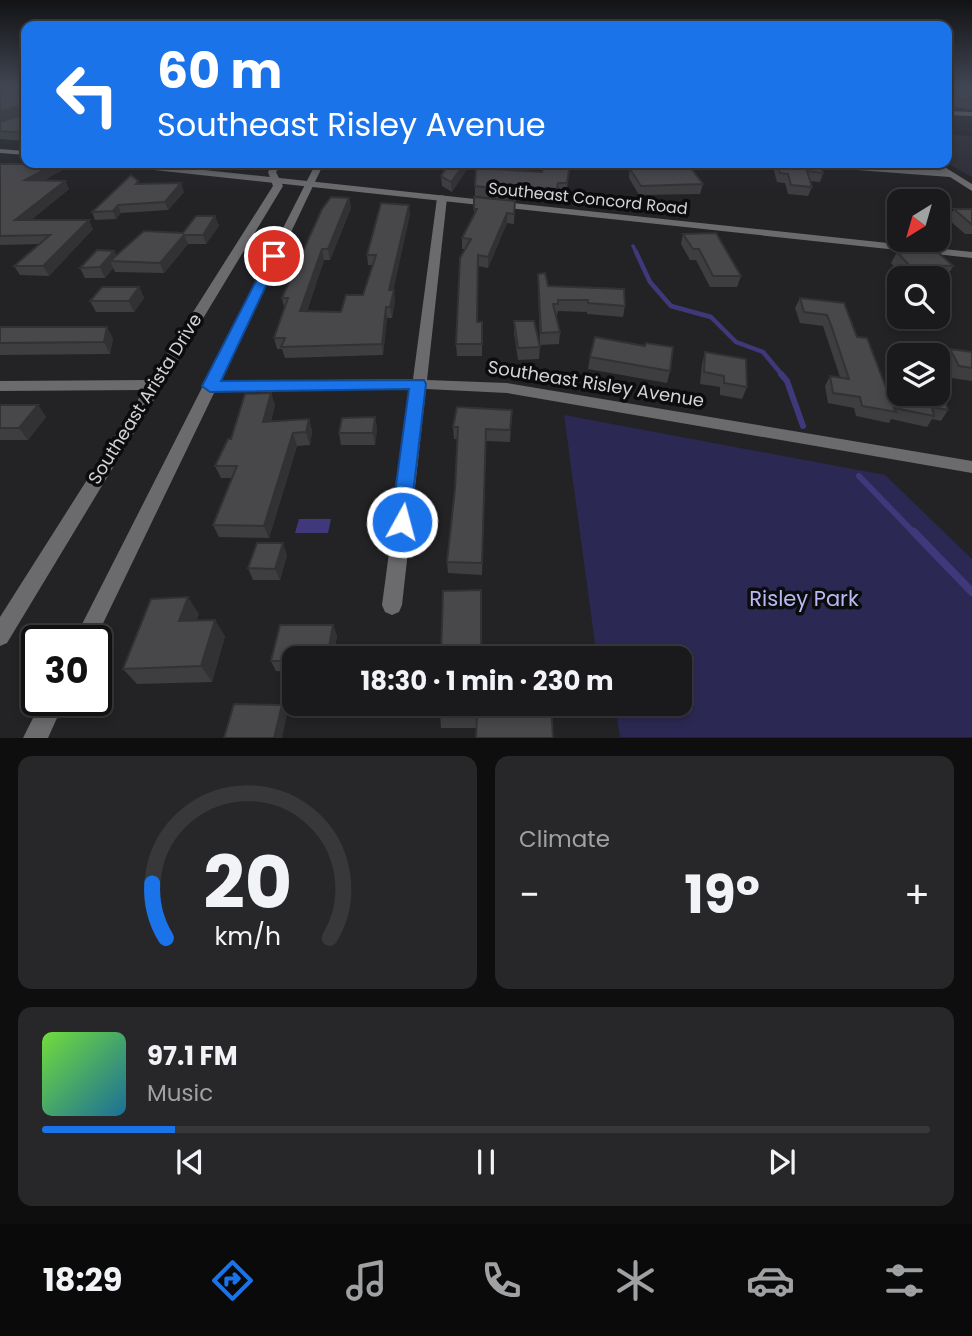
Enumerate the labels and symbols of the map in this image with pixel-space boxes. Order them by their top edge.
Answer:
street label: Southeast Concord Road [487,177,689,220]
north arrow [887,189,950,252]
pin [244,226,304,286]
street label: Southeast Arista Drive [82,309,207,489]
street label: Southeast Risley Avenue [486,354,706,413]
position arrow [365,485,439,559]
park label: Risley Park [749,584,859,613]
speed limit sign: 30 [21,625,112,716]

